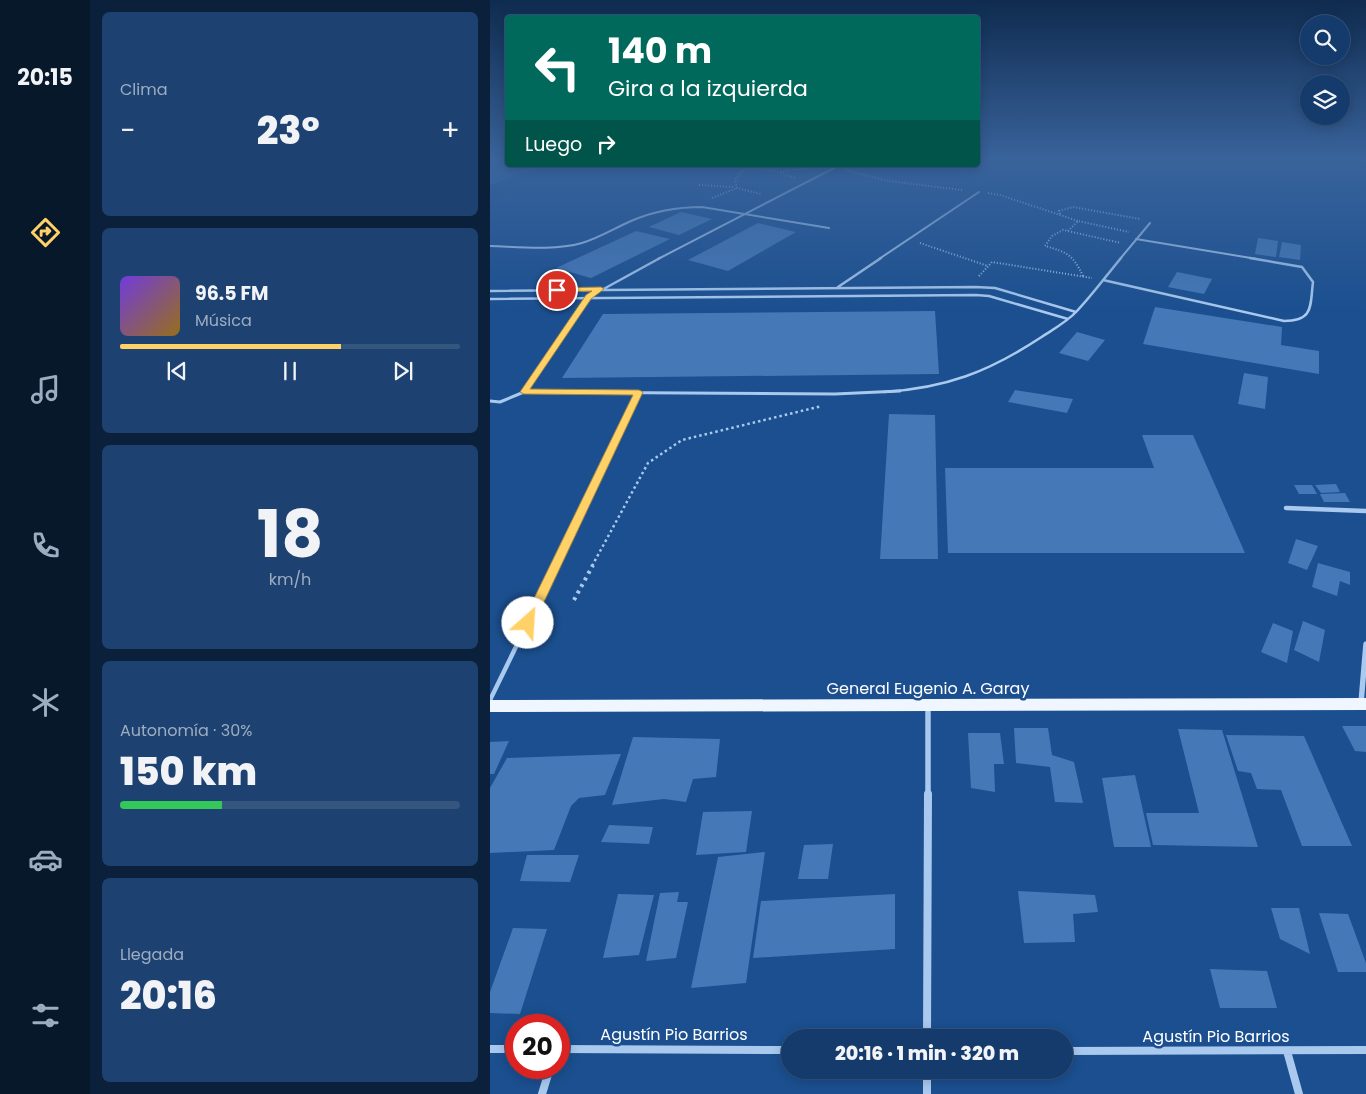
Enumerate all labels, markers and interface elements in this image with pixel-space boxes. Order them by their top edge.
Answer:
map controls [1300,15,1350,125]
button: search [1300,15,1350,65]
text: 140 m [608,26,712,75]
icon: left [525,35,590,100]
text: 20:15 [17,62,73,93]
text: Gira a la izquierda [608,73,808,104]
button: layers [1300,75,1350,125]
text: Clima [120,78,168,101]
text: 23° [257,104,320,157]
text: − [120,111,135,150]
text: + [441,111,460,150]
icon: right [592,130,620,158]
text: Luego [525,131,582,158]
icon: directions [28,215,63,250]
pin [536,269,578,311]
icon: arrive [543,276,571,304]
text: 96.5 FM [195,280,268,307]
text: Música [195,309,252,332]
icon: previous [163,357,191,385]
icon: pause [276,357,304,385]
icon: next [389,357,417,385]
icon: music [28,372,63,407]
text: 18 [257,489,323,580]
icon: phone [28,528,63,563]
text: km/h [269,568,311,591]
position arrow [501,596,553,648]
street label: General Eugenio A. Garay [827,677,1029,700]
icon: climate [28,685,63,720]
text: Autonomía · 30% [120,719,252,742]
text: 150 km [120,745,257,798]
icon: car [28,842,63,877]
text: Llegada [120,943,184,966]
text: 20:16 [120,969,217,1022]
icon: filters [28,998,63,1033]
speed limit sign: 20 [505,1014,570,1079]
street label: Agustín Pio Barrios [600,1023,748,1046]
street label: Agustín Pio Barrios [1142,1025,1290,1048]
text: 20:16 · 1 min · 320 m [835,1040,1019,1067]

